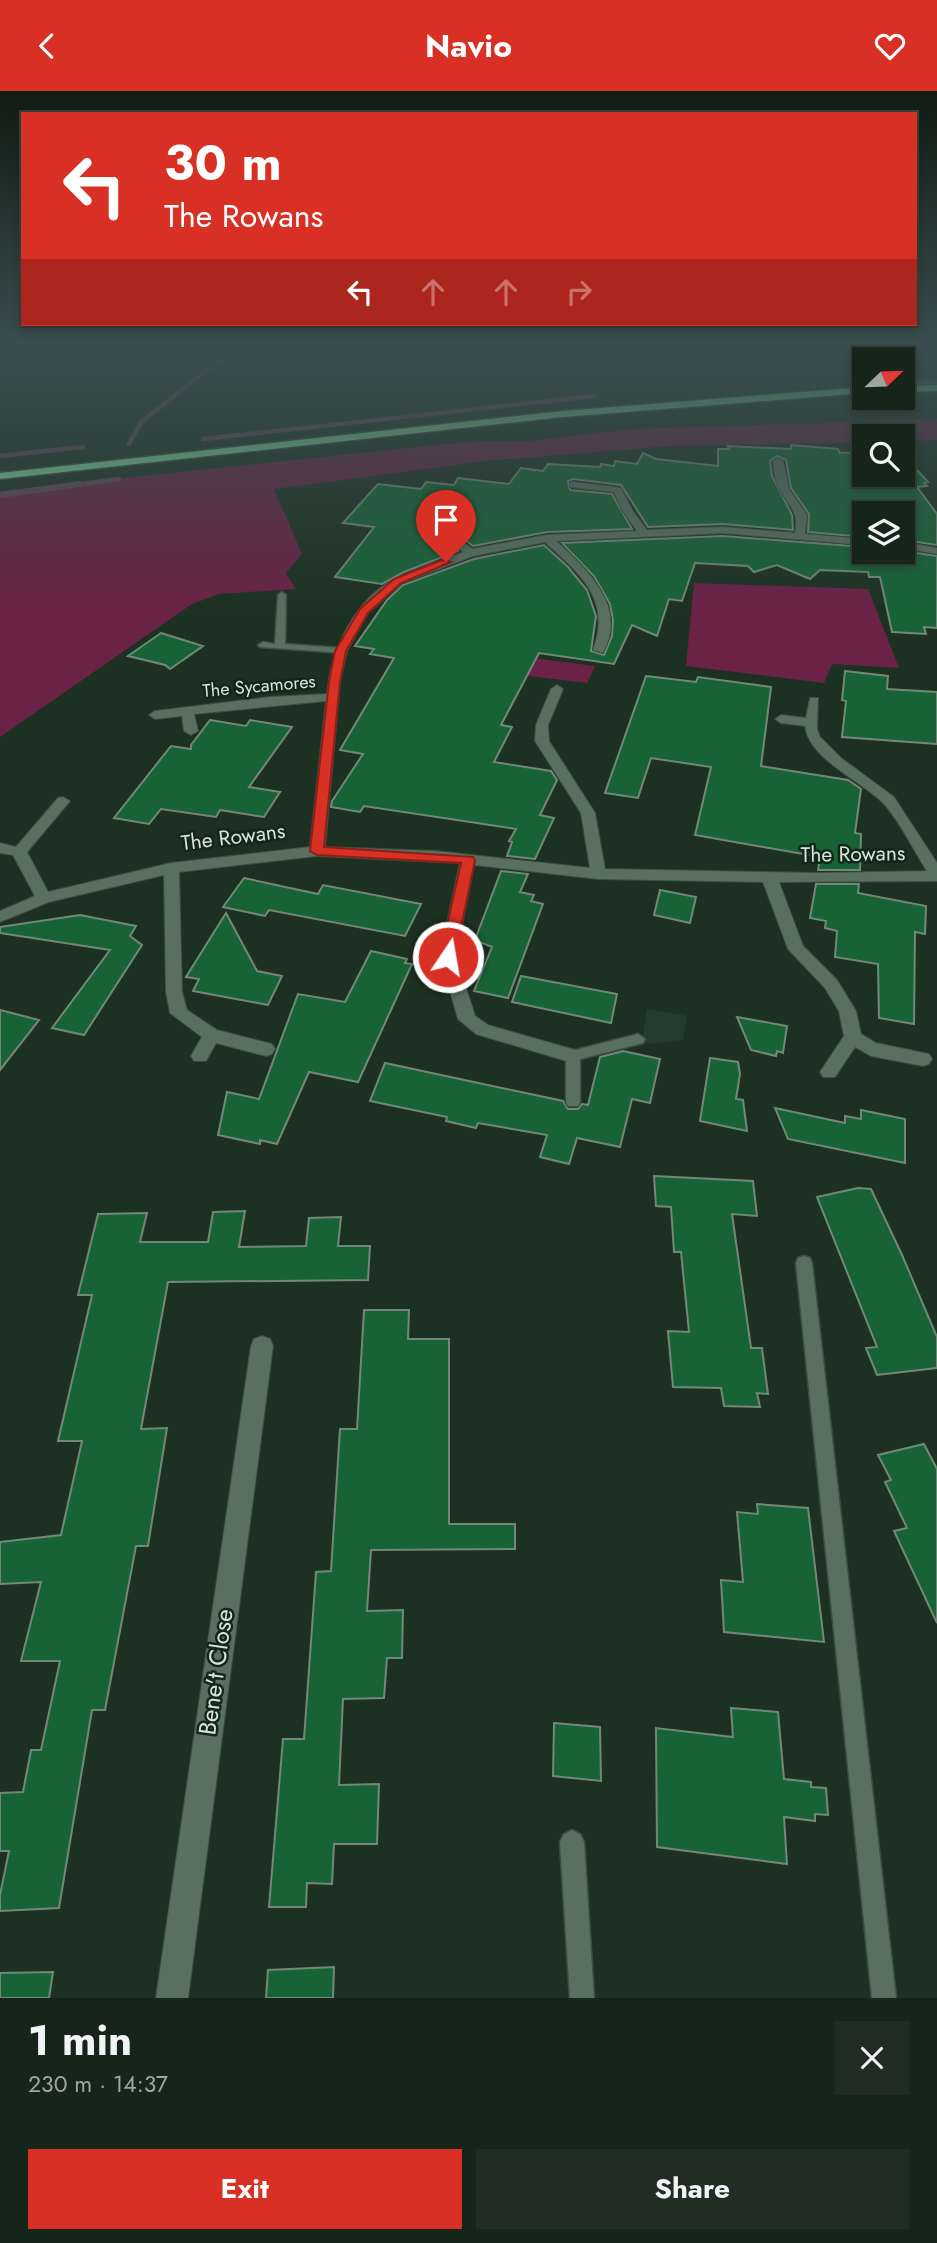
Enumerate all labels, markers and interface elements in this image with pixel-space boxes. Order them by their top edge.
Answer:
text: Navio [425,23,512,69]
icon: back [28,27,66,65]
icon: heart [871,27,909,65]
text: 30 m [164,128,282,198]
icon: left [49,140,140,231]
text: The Rowans [164,193,324,239]
icon: left [341,273,379,311]
icon: ahead [414,273,452,311]
icon: ahead [487,273,525,311]
icon: right [560,273,598,311]
north arrow [852,347,915,409]
map controls [852,347,915,564]
button: search [852,424,915,487]
pin [416,490,476,562]
icon: arrive [427,501,465,539]
button: layers [852,501,915,564]
street label: The Sycamores [201,668,317,704]
street label: The Rowans [179,816,287,858]
street label: The Rowans [800,838,906,870]
position arrow [411,920,485,994]
street label: Bene't Close [189,1607,242,1737]
text: 1 min [28,2010,132,2071]
button: close [835,2021,909,2095]
text: 230 m · 14:37 [28,2067,168,2101]
button: Exit [28,2149,462,2229]
button: Share [476,2149,909,2229]

